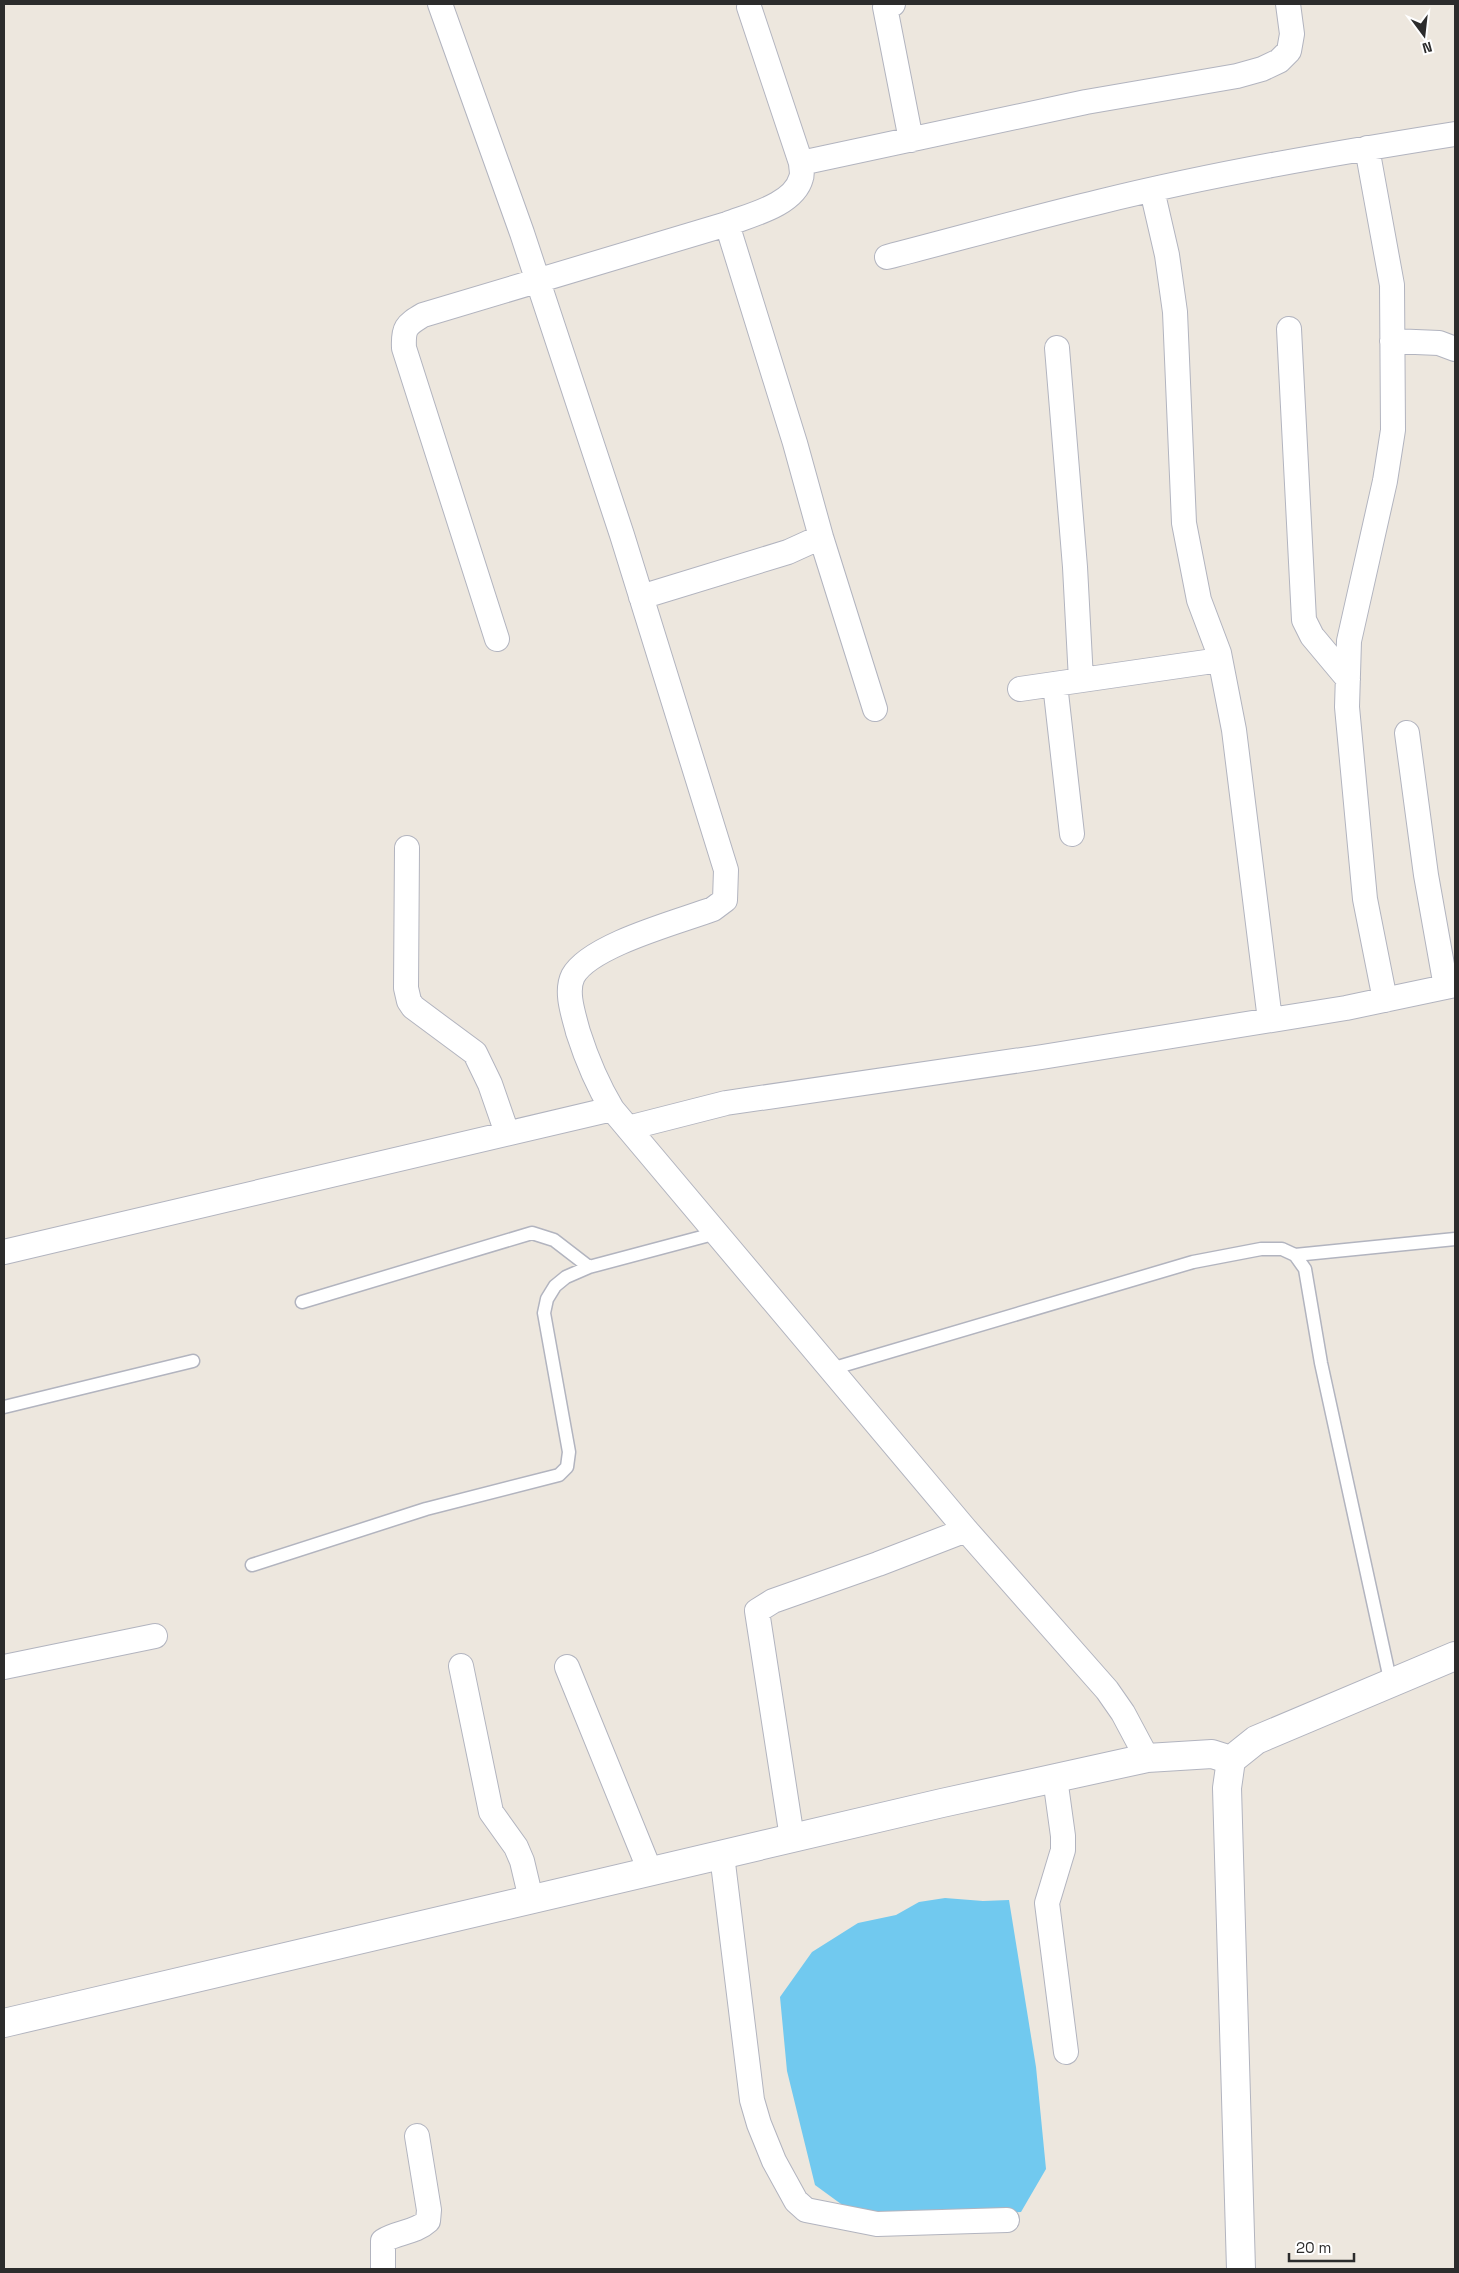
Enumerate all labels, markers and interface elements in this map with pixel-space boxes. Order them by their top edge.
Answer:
north arrow [1399,10,1449,60]
text: N [1420,38,1434,57]
scale bar [1289,2230,1354,2262]
text: 20 m [1296,2238,1331,2257]

